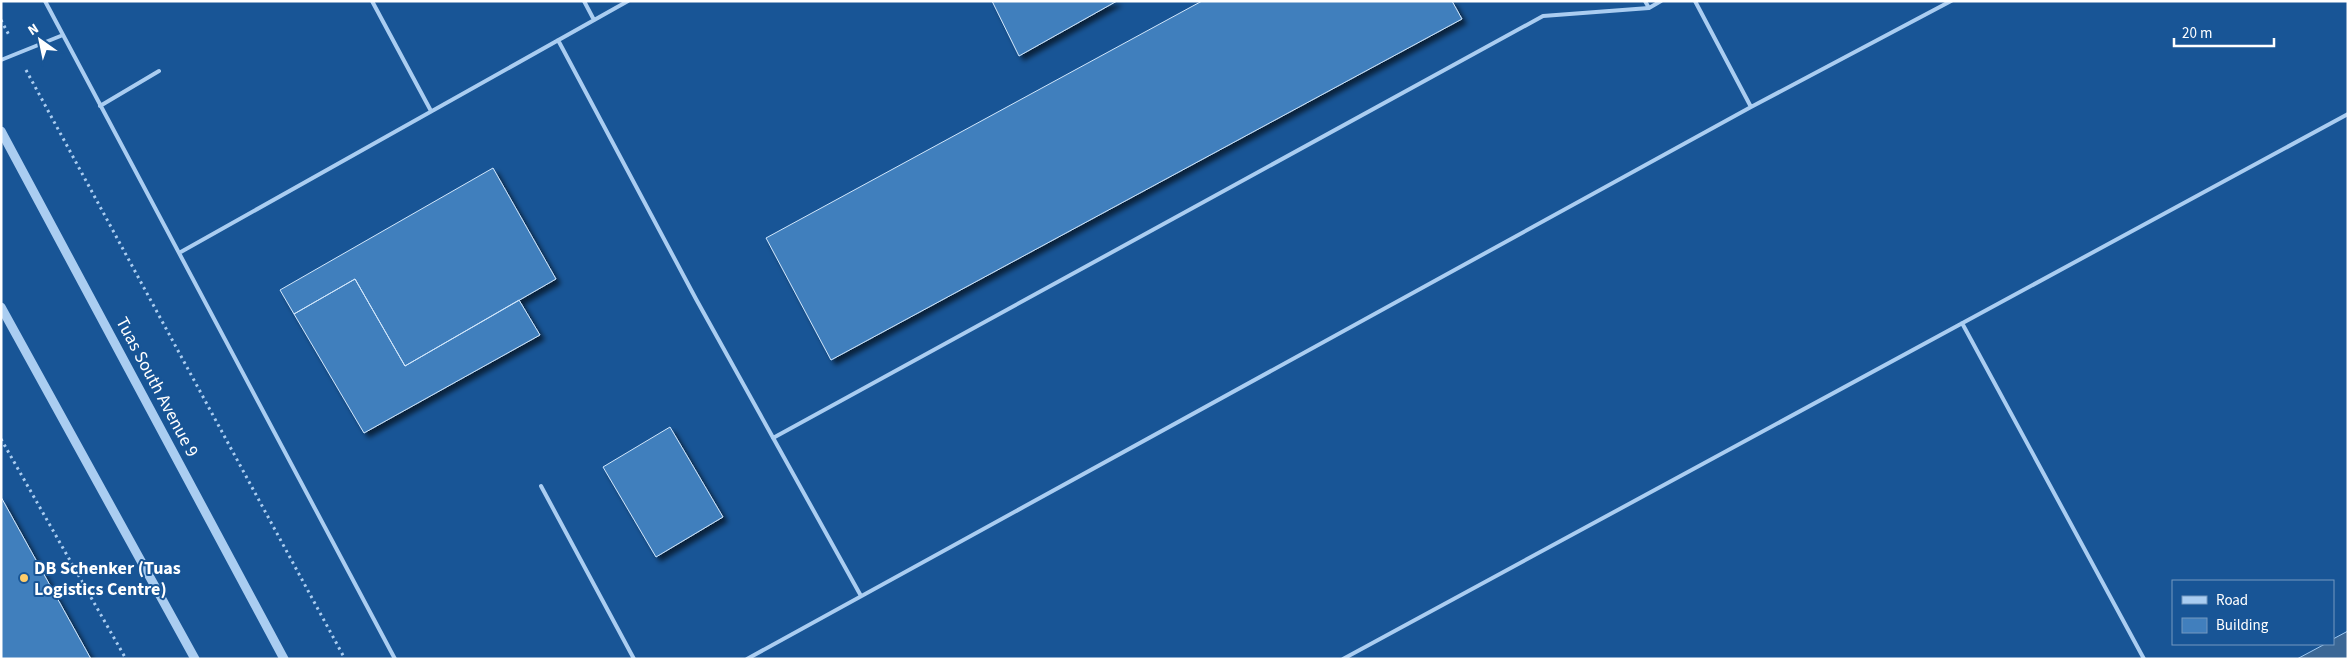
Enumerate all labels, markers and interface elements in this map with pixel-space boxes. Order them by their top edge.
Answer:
north arrow [15,15,65,65]
scale bar [2174,15,2274,47]
text: N [24,19,43,41]
text: 20 m [2182,23,2212,44]
street label: Tuas South Avenue 9 [109,312,205,462]
place label: DB Schenker (Tuas Logistics Centre) [34,556,181,602]
marker: DB Schenker (Tuas Logistics Centre) [18,572,30,584]
legend [2172,580,2334,645]
text: Road [2216,590,2248,611]
text: Building [2216,615,2269,636]

